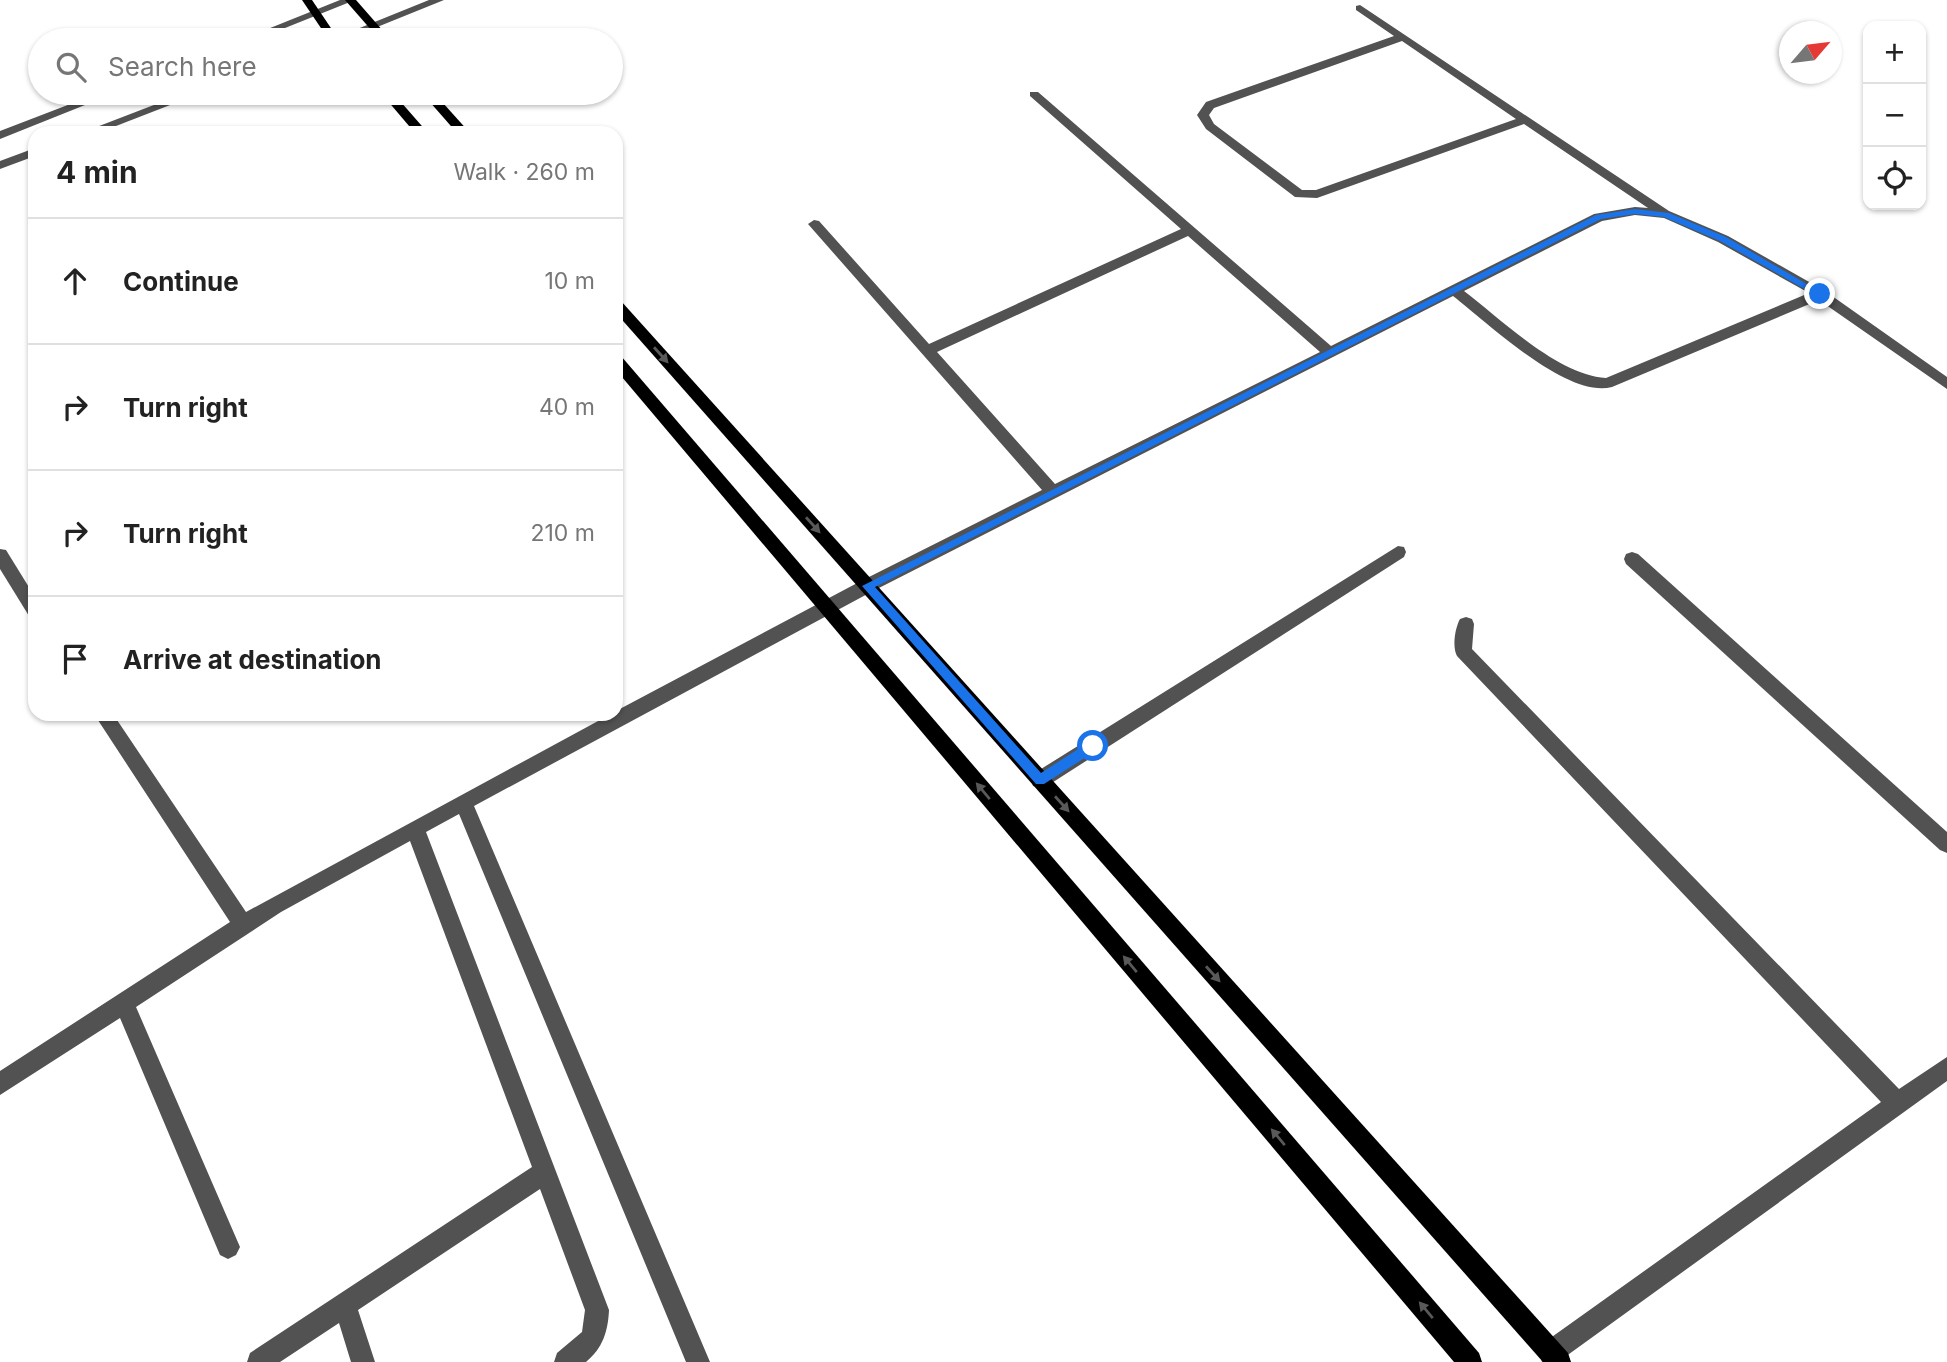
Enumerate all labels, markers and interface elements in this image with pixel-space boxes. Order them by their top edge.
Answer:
north arrow [1779,21,1842,84]
map controls [1863,21,1926,210]
button: + [1863,21,1926,84]
search box [28,28,623,105]
icon: search [52,48,90,86]
text: Search here [108,51,257,82]
button: − [1863,84,1926,147]
button: locate [1863,147,1926,210]
text: 4 min [56,154,138,190]
text: Walk · 260 m [453,158,595,186]
icon: ahead [56,262,94,300]
text: Continue [123,266,239,297]
text: 10 m [545,267,595,295]
route end [1804,278,1835,309]
one-way arrow [653,346,669,363]
icon: right [56,388,94,426]
text: Turn right [123,392,248,423]
text: 40 m [539,393,595,421]
icon: right [56,514,94,552]
one-way arrow [805,516,821,534]
text: Turn right [123,518,248,549]
text: 210 m [530,519,595,547]
icon: arrive [56,640,94,678]
text: Arrive at destination [123,644,382,675]
route start [1077,730,1108,761]
one-way arrow [976,782,991,799]
one-way arrow [1054,796,1069,813]
one-way arrow [1123,955,1138,973]
one-way arrow [1205,965,1221,983]
one-way arrow [1270,1128,1286,1146]
one-way arrow [1418,1301,1434,1319]

